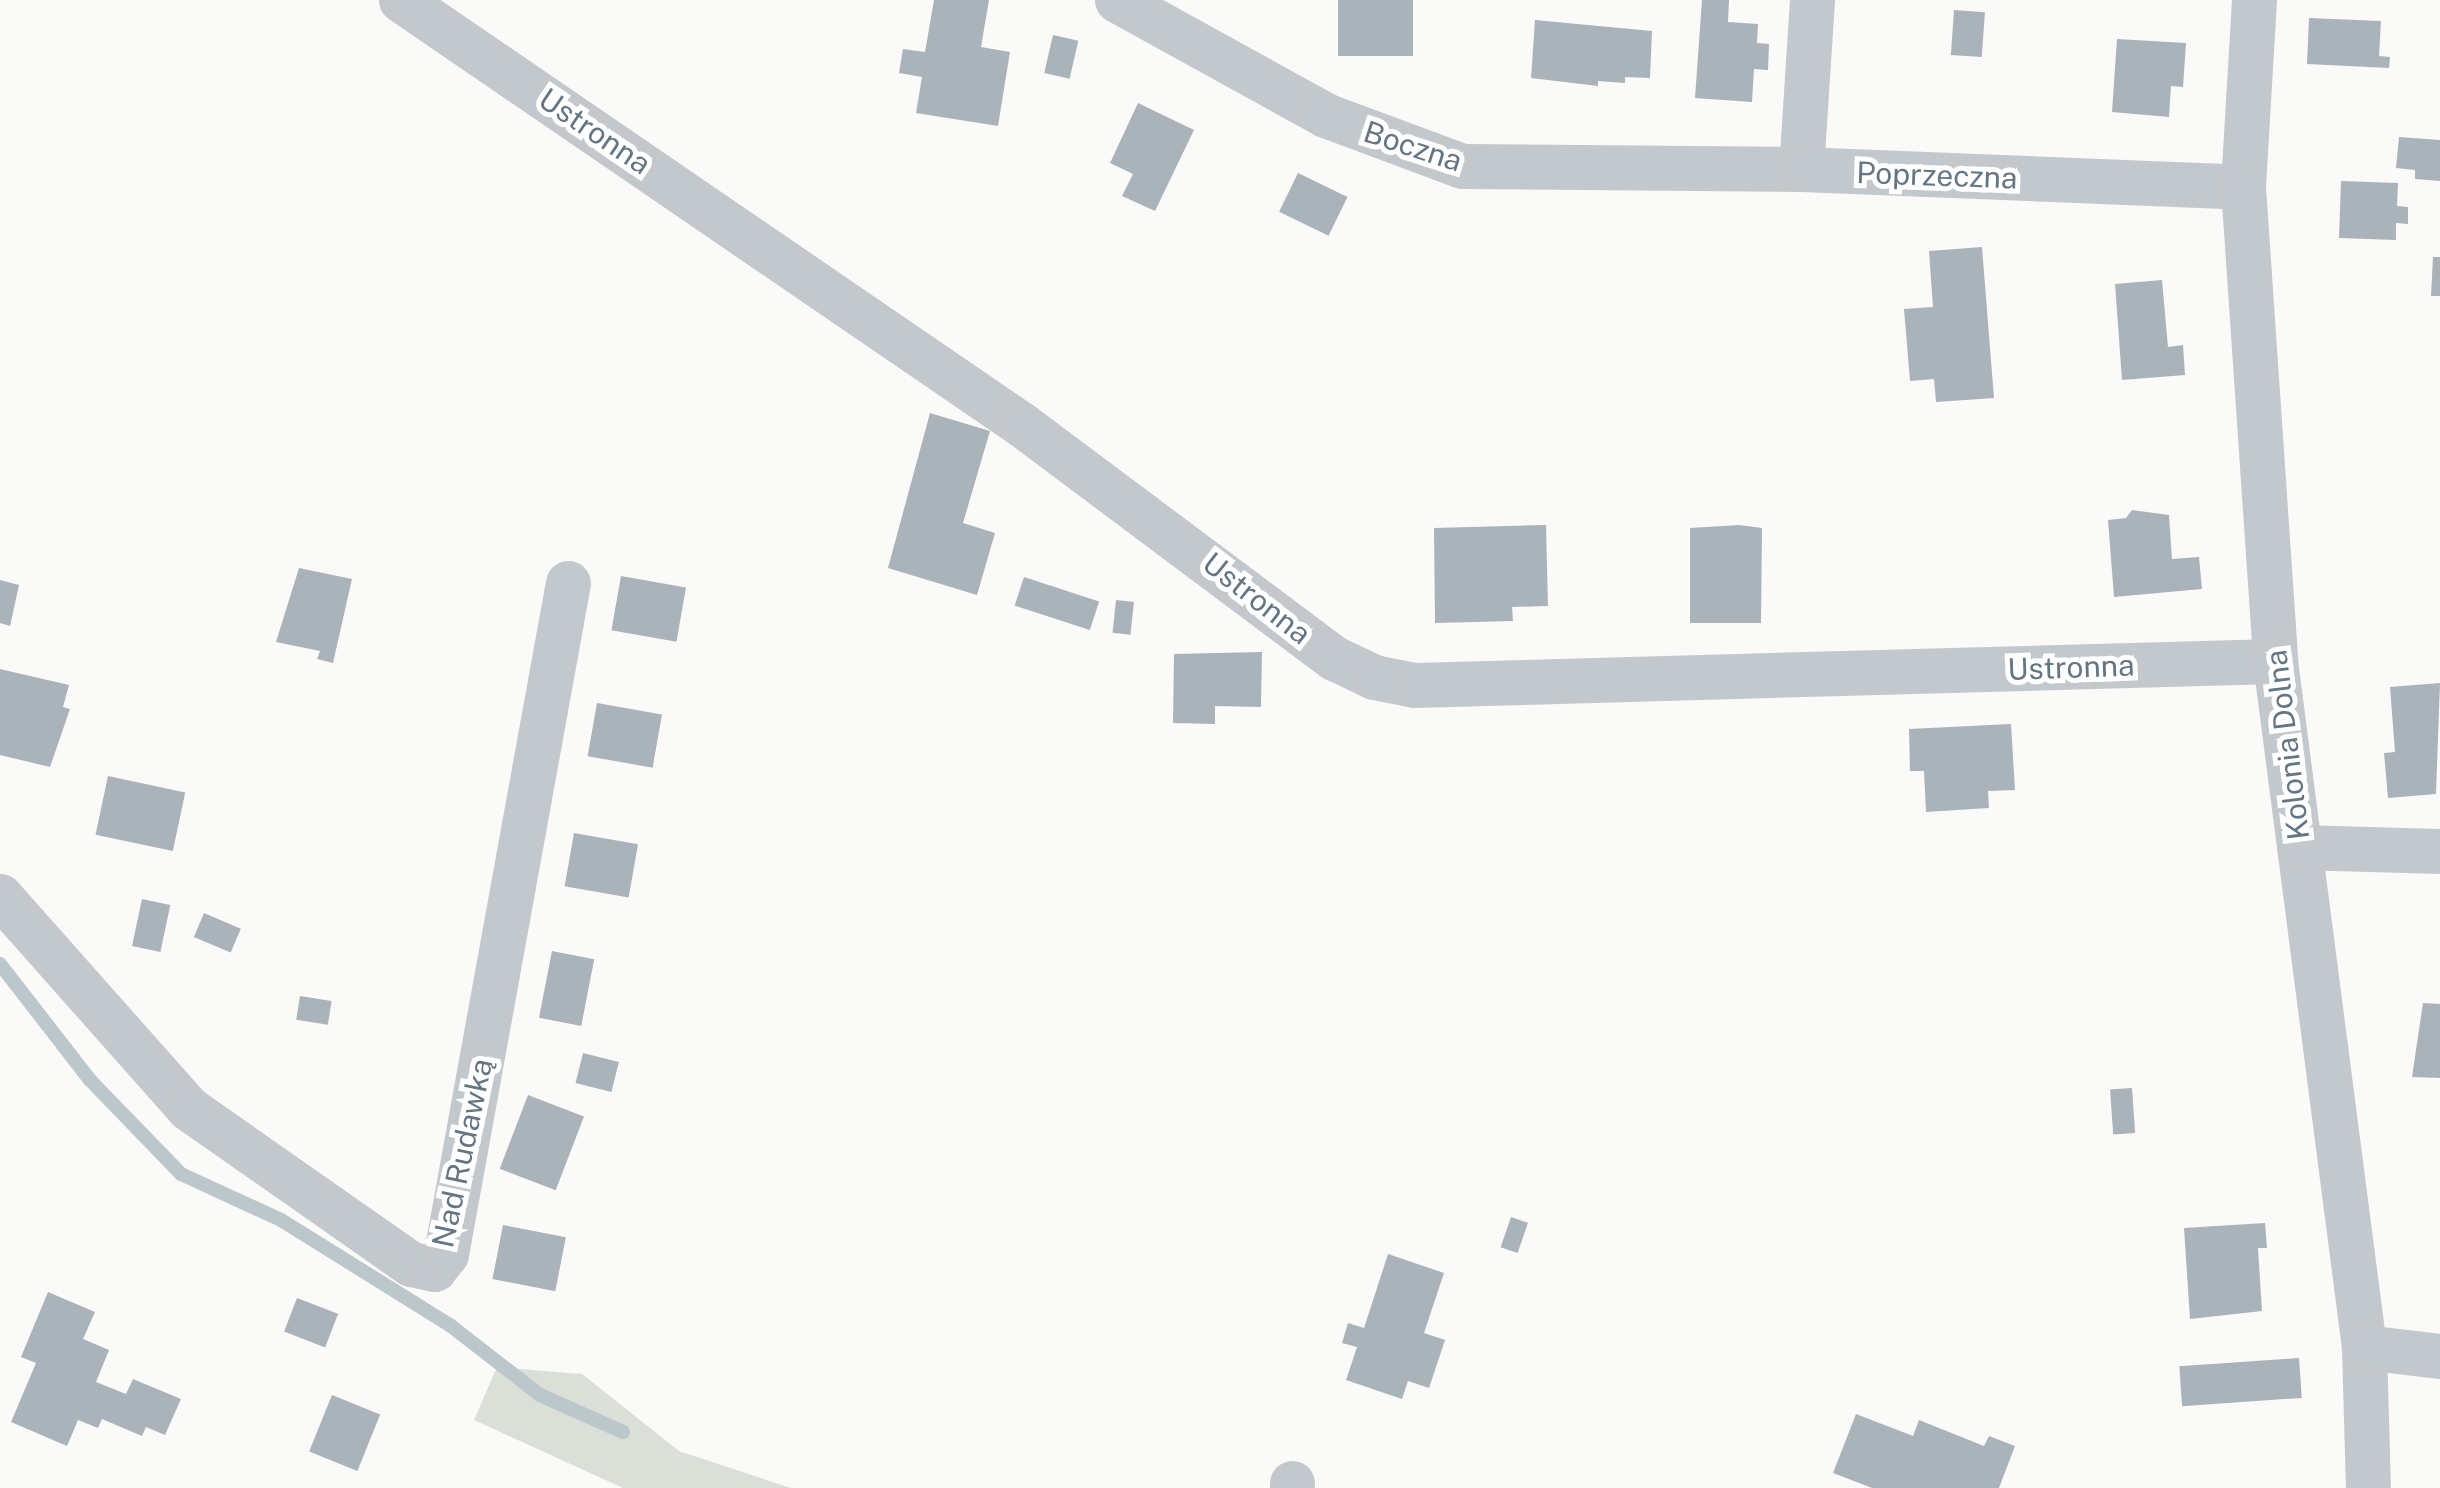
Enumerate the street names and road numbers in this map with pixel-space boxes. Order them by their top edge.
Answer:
street label: Ustronna [532,81,658,181]
street label: Boczna [1359,113,1467,179]
street label: Poprzeczna [1856,154,2018,196]
street label: Ustronna [1196,545,1318,651]
street label: Ustronna [2007,647,2135,687]
street label: Kolonia Dolna [2257,648,2317,842]
street label: Nad Rudawką [424,1055,500,1251]

